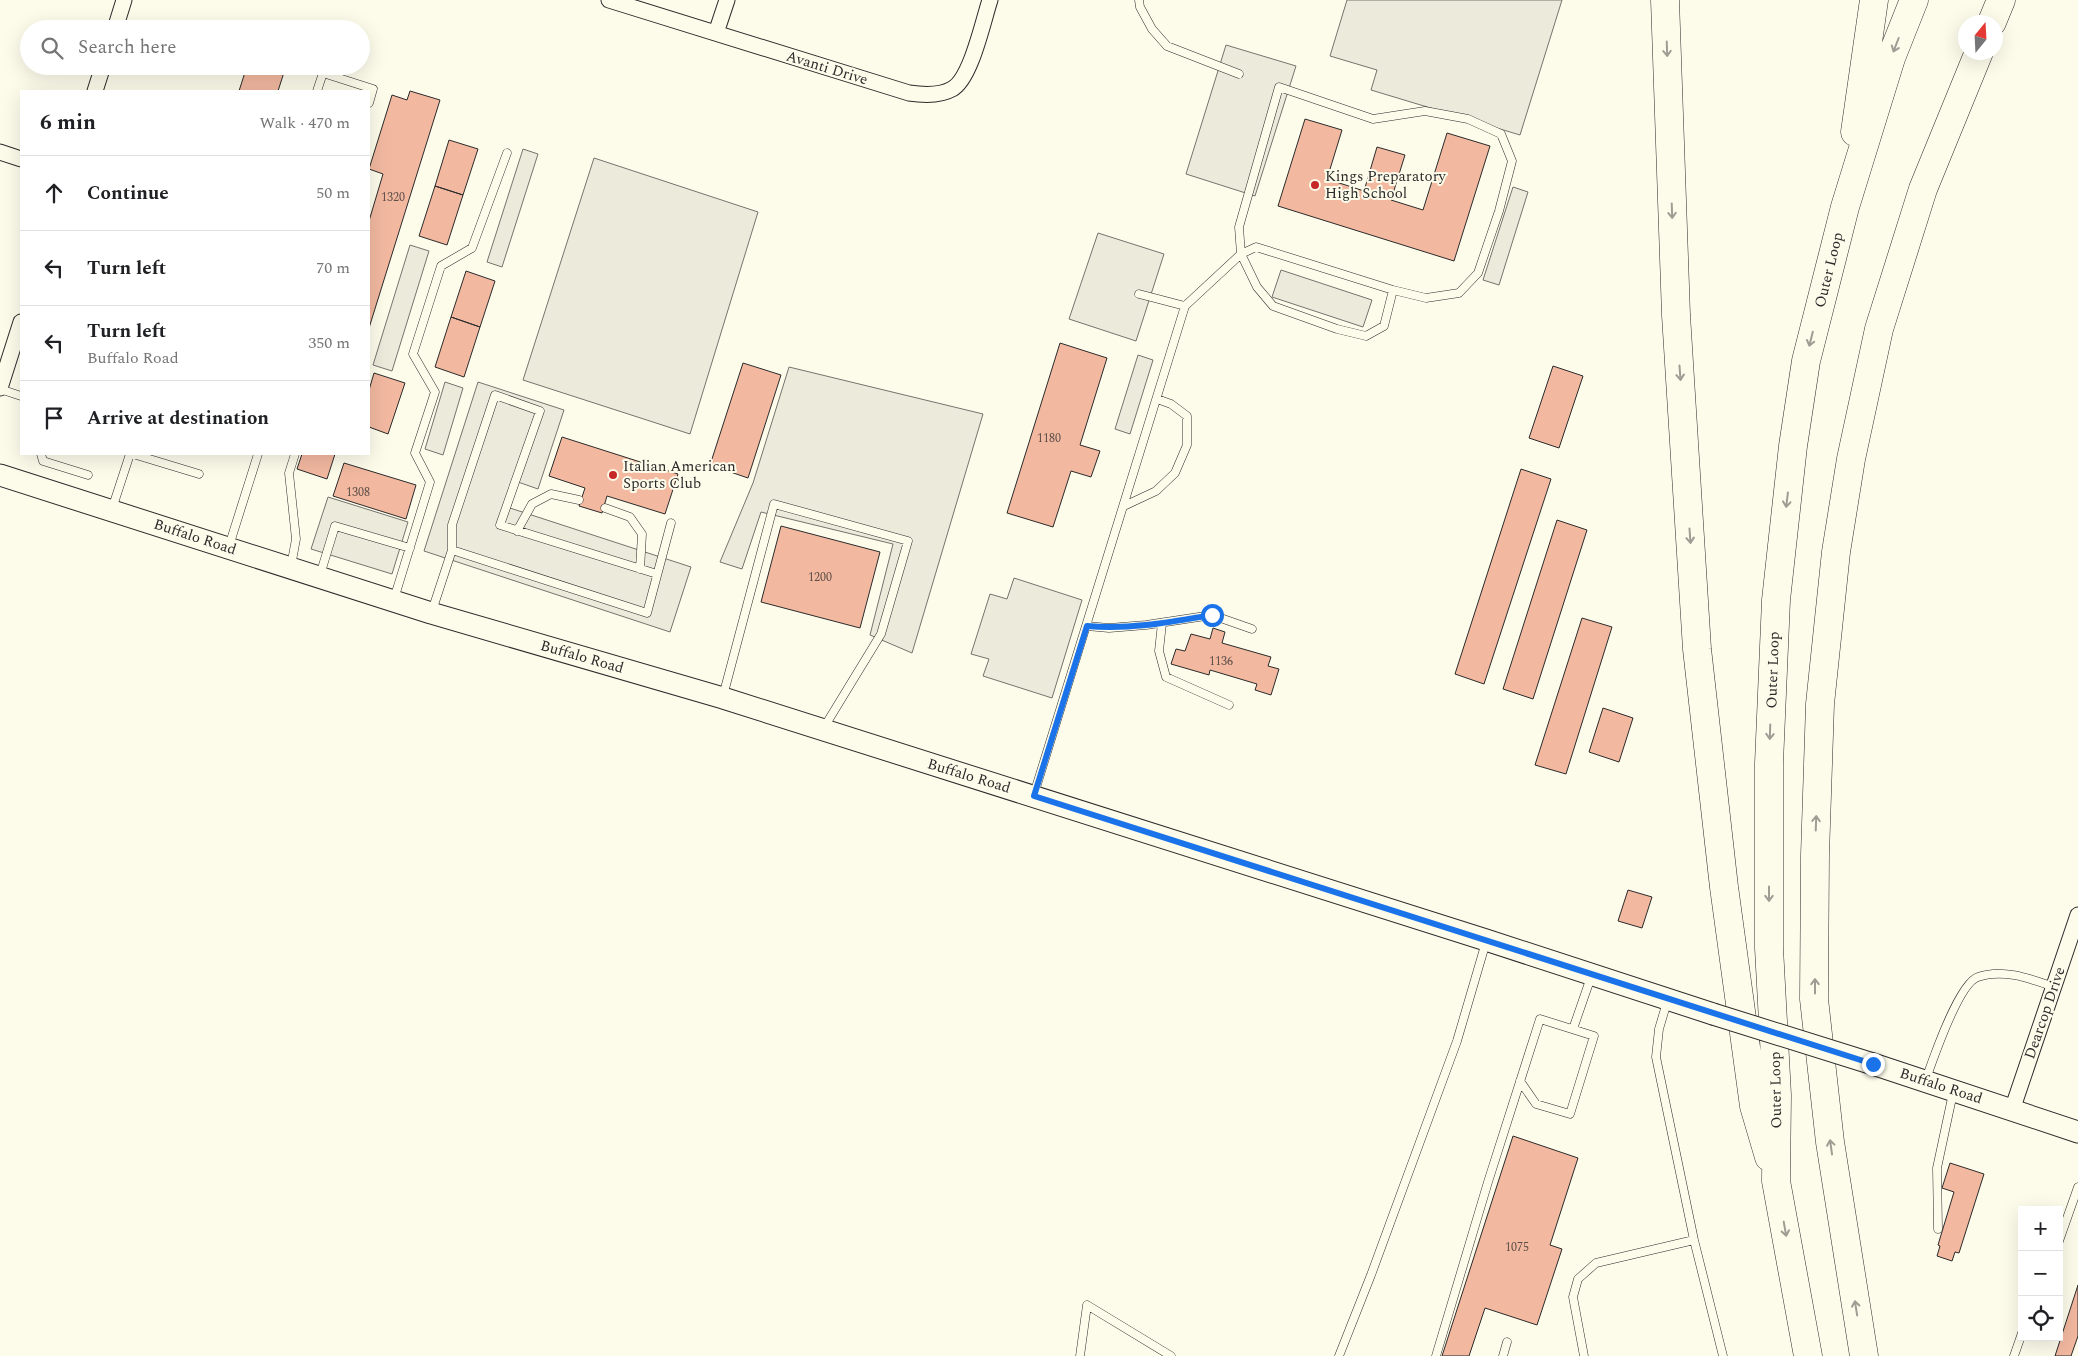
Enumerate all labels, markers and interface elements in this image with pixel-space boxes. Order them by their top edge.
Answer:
north arrow [1958,15,2003,60]
search box [20,20,370,75]
text: Search here [78,33,177,62]
icon: search [38,34,66,62]
one-way arrow [1891,38,1900,53]
one-way arrow [1662,40,1671,56]
street label: Avanti Drive [783,45,871,91]
text: 6 min [40,107,96,139]
text: Walk · 470 m [259,111,350,135]
place label: Kings Preparatory High School [1325,165,1447,205]
icon: ahead [40,179,68,207]
text: Continue [87,179,169,208]
marker: Kings Preparatory High School [1309,179,1321,191]
text: 50 m [316,181,350,205]
house number: 1320 [381,188,405,207]
one-way arrow [1667,202,1677,219]
street label: Outer Loop [1809,230,1849,310]
icon: left [40,254,68,282]
text: Turn left [87,254,166,283]
text: 70 m [316,256,350,280]
text: Turn left [87,317,166,346]
icon: left [40,329,68,357]
text: 350 m [308,331,350,355]
one-way arrow [1806,331,1816,347]
text: Buffalo Road [87,346,179,370]
one-way arrow [1675,365,1684,381]
icon: arrive [40,404,68,432]
text: Arrive at destination [87,404,269,433]
house number: 1180 [1037,429,1061,448]
place label: Italian American Sports Club [623,455,736,495]
marker: Italian American Sports Club [607,469,619,481]
house number: 1308 [346,483,370,502]
one-way arrow [1782,492,1792,508]
street label: Buffalo Road [151,513,239,561]
one-way arrow [1686,527,1695,543]
house number: 1200 [808,568,832,587]
route start [1201,604,1224,627]
street label: Outer Loop [1760,631,1786,709]
street label: Buffalo Road [538,634,626,680]
house number: 1136 [1209,652,1233,671]
one-way arrow [1765,723,1775,739]
street label: Buffalo Road [925,752,1013,800]
one-way arrow [1811,815,1821,832]
one-way arrow [1764,886,1774,902]
street label: Dearcop Drive [2018,964,2072,1062]
one-way arrow [1810,978,1820,994]
street label: Outer Loop [1764,1051,1788,1129]
route end [1862,1053,1885,1076]
street label: Buffalo Road [1897,1062,1985,1110]
one-way arrow [1826,1140,1836,1156]
map controls [2018,1206,2063,1341]
button: + [2018,1206,2063,1251]
one-way arrow [1781,1221,1790,1237]
house number: 1075 [1505,1238,1529,1257]
button: − [2018,1251,2063,1296]
button: locate [2018,1296,2063,1341]
one-way arrow [1851,1300,1861,1316]

